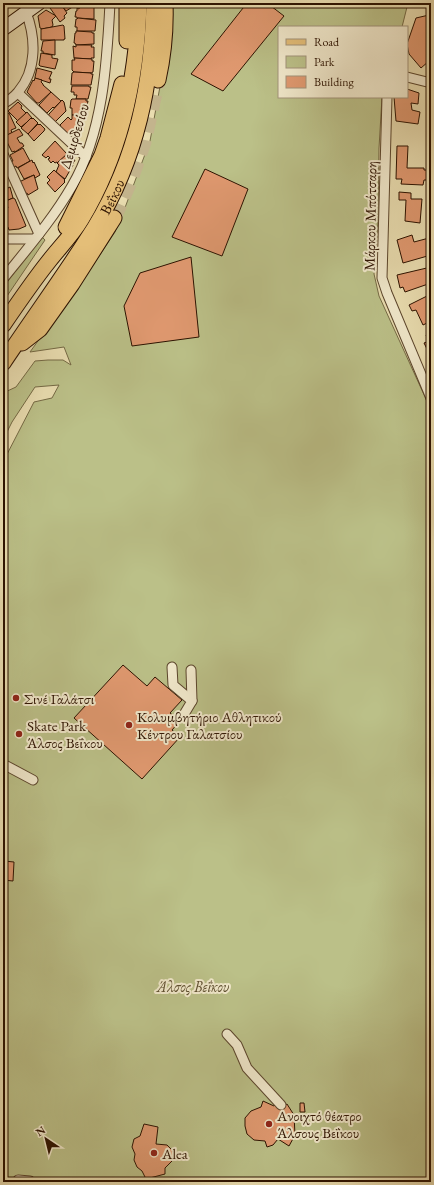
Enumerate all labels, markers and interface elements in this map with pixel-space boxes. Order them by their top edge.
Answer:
legend [278,26,408,98]
text: Road [314,34,340,50]
text: Park [314,54,335,70]
text: Building [314,74,355,90]
street label: Δεμιρδεσίου [55,101,93,171]
street label: Μάρκου Μπότσαρη [360,161,380,271]
street label: Βεΐκου [95,176,128,217]
place label: Σινέ Γαλάτσι [24,689,95,708]
marker: Σινέ Γαλάτσι [11,693,21,703]
place label: Κολυμβητήριο Αθλητικού Κέντρου Γαλατσίου [137,707,281,743]
place label: Skate Park Άλσος Βεΐκου [26,716,103,752]
marker: Κολυμβητήριο Αθλητικού Κέντρου Γαλατσίου [124,720,134,730]
marker: Skate Park Άλσος Βεΐκου [14,729,24,739]
park label: Άλσος Βεΐκου [156,977,230,996]
place label: Ανοιχτό θέατρο Άλσους Βεΐκου [276,1106,362,1142]
north arrow [26,1119,66,1159]
marker: Ανοιχτό θέατρο Άλσους Βεΐκου [264,1119,274,1129]
text: N [33,1122,48,1139]
place label: Alea [161,1144,188,1163]
marker: Alea [149,1148,159,1158]

